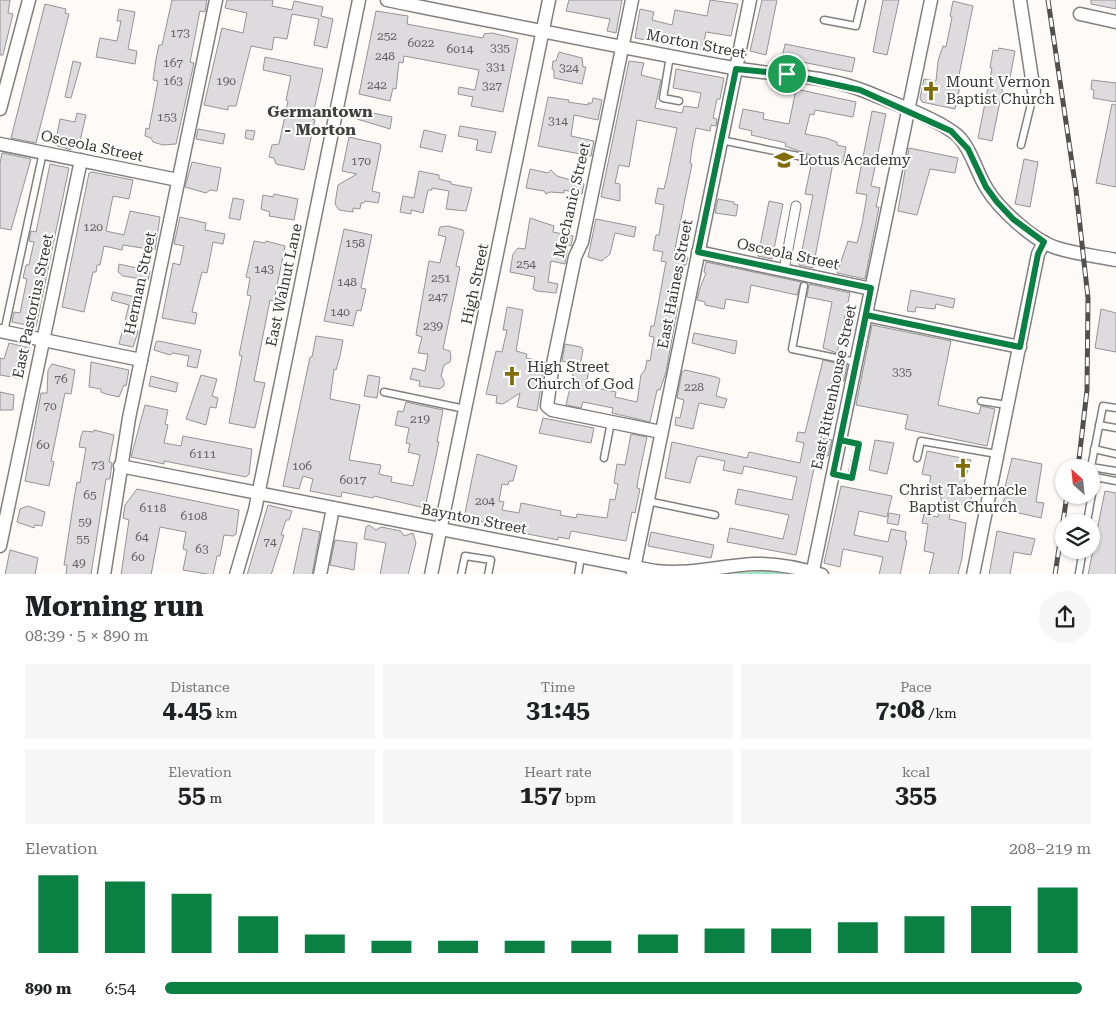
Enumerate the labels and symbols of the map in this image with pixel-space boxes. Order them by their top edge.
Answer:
house number: 173 [170,26,190,40]
street label: Morton Street [645,26,748,63]
house number: 252 [377,29,397,43]
house number: 6022 [408,36,435,50]
house number: 335 [490,41,510,55]
house number: 6014 [447,42,474,56]
house number: 248 [375,49,395,63]
pin [766,53,808,95]
house number: 167 [163,56,183,70]
house number: 331 [486,60,506,74]
house number: 324 [559,61,579,75]
place label: Mount Vernon Baptist Church [946,73,1055,108]
house number: 163 [163,74,183,88]
house number: 190 [216,74,236,88]
house number: 242 [367,78,387,92]
house number: 327 [482,79,502,93]
church icon: Mount Vernon Baptist Church [920,80,942,102]
district label: Germantown - Morton [267,102,373,139]
house number: 153 [157,110,177,124]
house number: 314 [548,114,568,128]
street label: Osceola Street [39,126,145,166]
street label: Mechanic Street [550,140,594,260]
school or university icon: Lotus Academy [773,149,795,171]
place label: Lotus Academy [799,151,911,169]
house number: 170 [351,154,371,168]
street label: East Haines Street [654,217,696,350]
house number: 120 [83,220,103,234]
street label: East Walnut Lane [262,222,306,348]
street label: Herman Street [120,229,160,336]
street label: East Pastorius Street [9,231,57,380]
street label: Osceola Street [735,234,841,274]
house number: 158 [345,236,365,250]
street label: High Street [458,241,492,326]
house number: 254 [516,257,536,271]
house number: 143 [254,262,274,276]
house number: 251 [431,271,451,285]
house number: 148 [337,275,357,289]
house number: 247 [428,290,448,304]
street label: East Rittenhouse Street [808,302,860,471]
house number: 140 [330,305,350,319]
house number: 239 [423,319,443,333]
place label: High Street Church of God [527,358,634,393]
church icon: High Street Church of God [501,365,523,387]
house number: 335 [892,365,912,379]
house number: 76 [54,372,68,386]
house number: 228 [684,380,704,394]
house number: 70 [43,399,57,413]
house number: 219 [410,412,430,426]
house number: 60 [36,438,50,452]
house number: 6111 [190,447,217,461]
church icon: Christ Tabernacle Baptist Church [952,457,974,479]
house number: 73 [91,458,105,472]
house number: 106 [292,459,312,473]
north arrow [1055,459,1100,504]
house number: 6017 [340,473,367,487]
place label: Christ Tabernacle Baptist Church [899,481,1027,516]
house number: 65 [83,488,97,502]
house number: 204 [475,494,495,508]
street label: Baynton Street [420,500,529,538]
house number: 6118 [140,501,167,515]
house number: 6108 [181,509,208,523]
house number: 59 [78,515,92,529]
house number: 64 [135,530,149,544]
house number: 55 [76,532,90,546]
house number: 74 [263,535,277,549]
house number: 63 [195,542,209,556]
house number: 60 [131,550,145,564]
house number: 49 [72,556,86,570]

